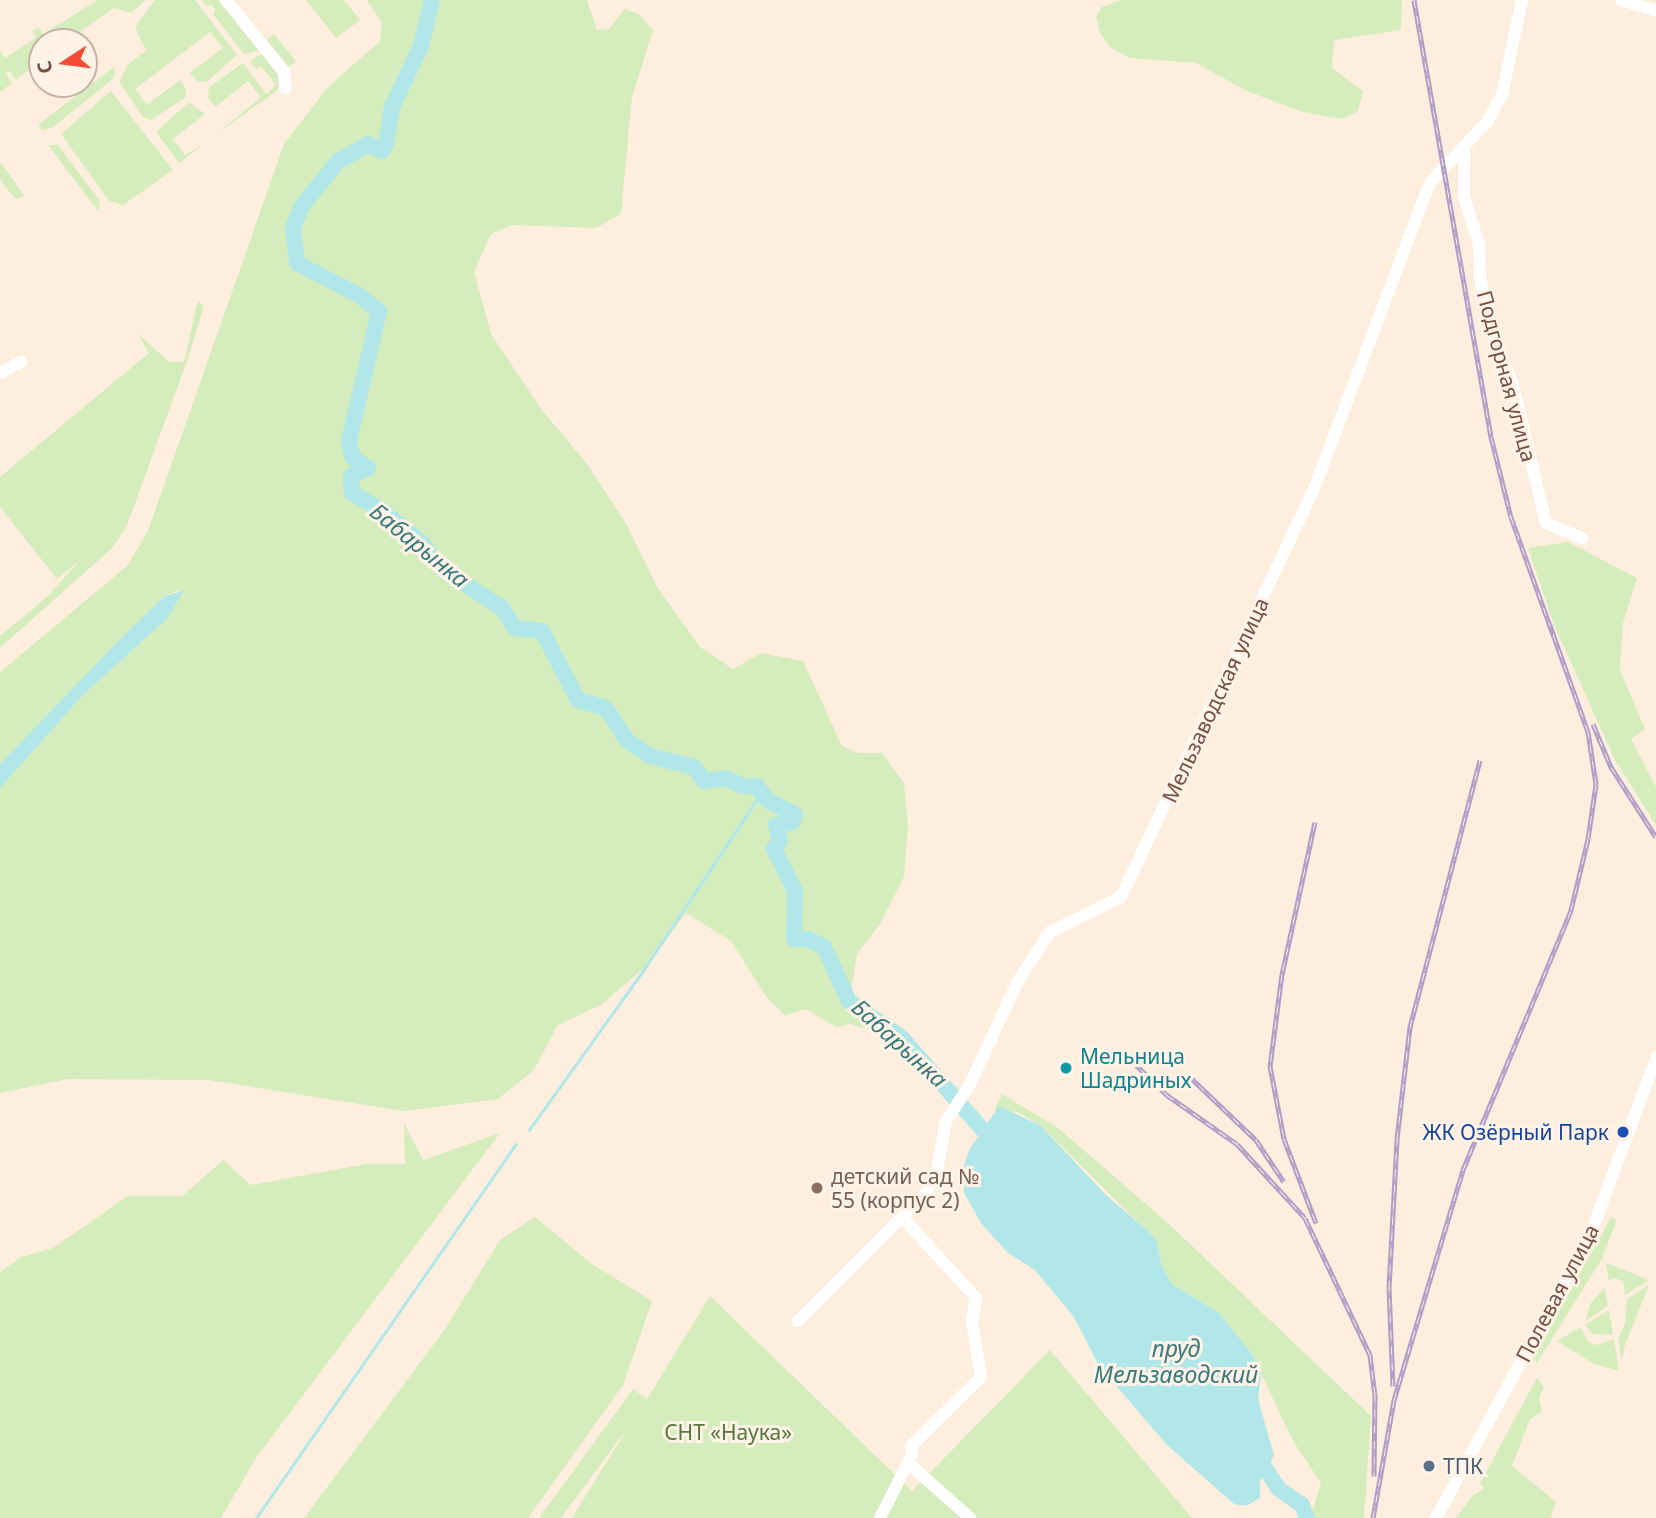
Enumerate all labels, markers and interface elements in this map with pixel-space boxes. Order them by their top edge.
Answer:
north arrow [28,28,98,98]
text: С [30,58,59,76]
street label: Подгорная улица [1472,288,1542,464]
water label: Бабарынка [365,497,475,593]
street label: Мельзаводская улица [1156,594,1274,806]
water label: Бабарынка [847,993,953,1093]
place label: Мельница Шадриных [1080,1043,1192,1093]
marker: Мельница Шадриных [1058,1060,1074,1076]
place label: ЖК Озёрный Парк [1423,1119,1609,1145]
marker: ЖК Озёрный Парк [1615,1124,1631,1140]
place label: детский сад № 55 (корпус 2) [831,1163,979,1213]
marker: детский сад № 55 (корпус 2) [809,1180,825,1196]
street label: Полевая улица [1510,1220,1604,1366]
water label: пруд Мельзаводский [1094,1334,1258,1388]
park label: СНТ «Наука» [664,1419,792,1445]
place label: ТПК [1443,1453,1483,1479]
marker: ТПК [1421,1458,1437,1474]

